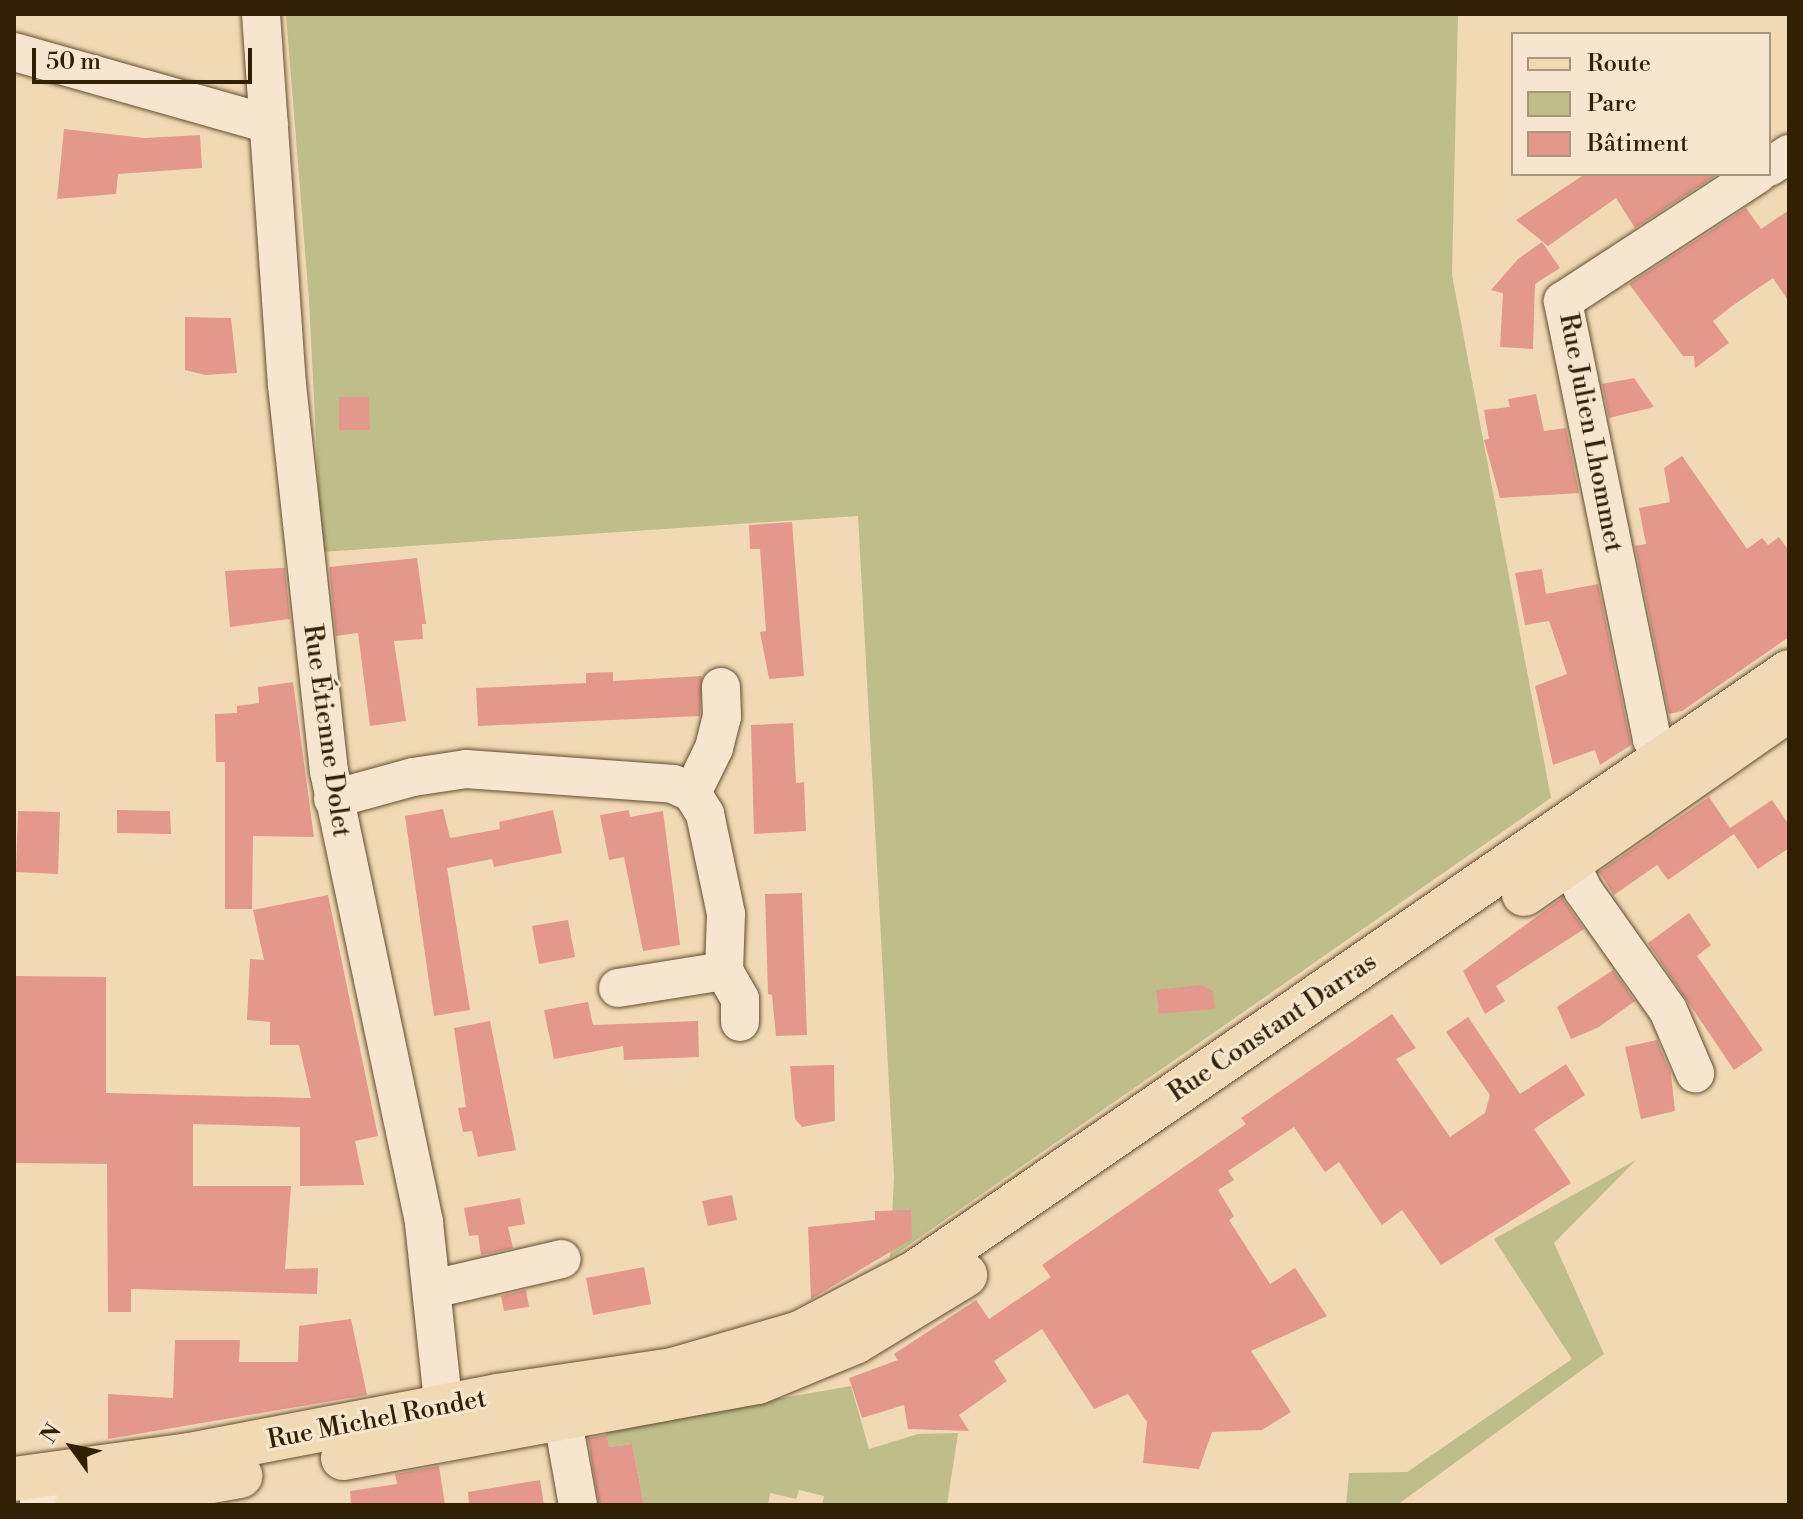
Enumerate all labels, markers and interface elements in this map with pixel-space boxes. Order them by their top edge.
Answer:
scale bar [36,32,256,82]
legend [1511,32,1771,176]
text: 50 m [46,47,101,77]
text: Route [1587,49,1651,79]
text: Parc [1587,89,1637,119]
text: Bâtiment [1587,129,1688,159]
street label: Rue Julien Lhommet [1552,311,1628,555]
street label: Rue Étienne Dolet [296,623,356,839]
street label: Rue Constant Darras [1163,947,1383,1109]
street label: Rue Michel Rondet [265,1383,489,1457]
north arrow [32,1407,112,1487]
text: N [35,1419,68,1448]

